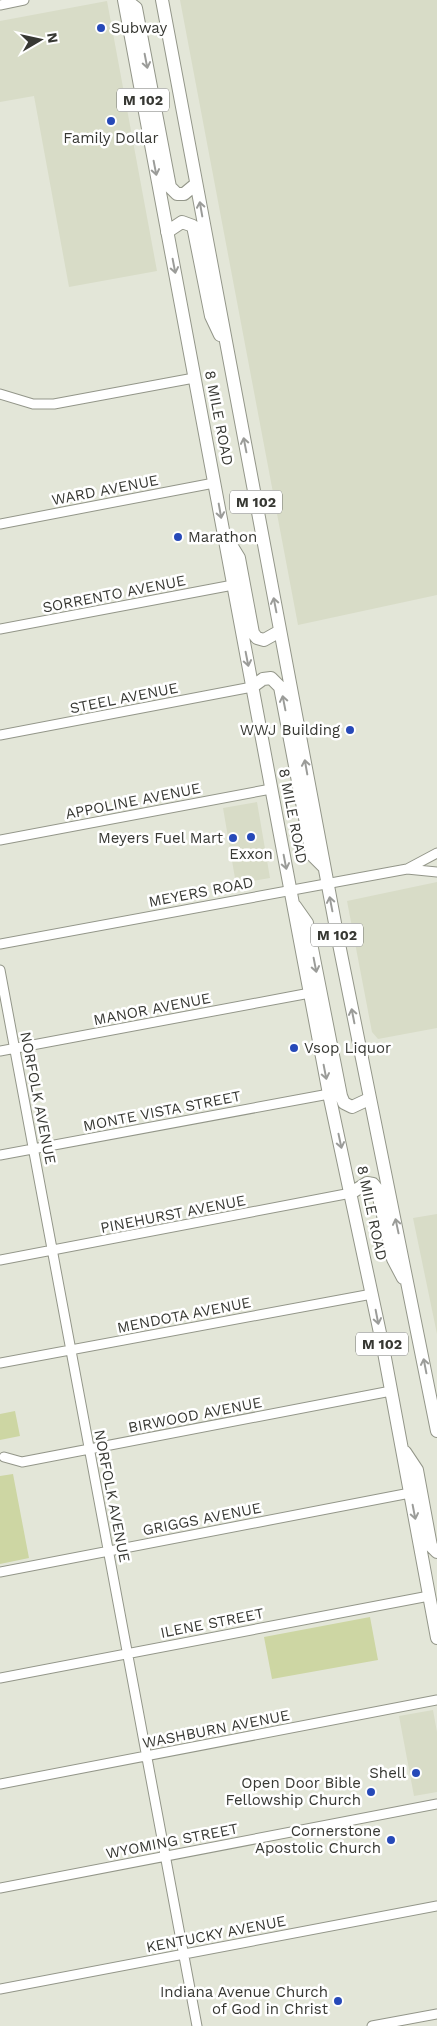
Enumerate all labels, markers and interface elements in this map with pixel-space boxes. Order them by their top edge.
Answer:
north arrow [15,15,65,65]
place label: Subway [111,19,167,37]
marker: Subway [95,22,107,34]
text: N [44,32,62,44]
one-way arrow [142,52,151,68]
road number: M 102 [117,88,169,112]
marker: Family Dollar [105,115,117,127]
place label: Family Dollar [63,129,159,147]
one-way arrow [151,160,161,176]
one-way arrow [195,201,205,217]
one-way arrow [169,257,179,273]
street label: 8 MILE ROAD [201,369,237,467]
one-way arrow [239,437,249,453]
street label: WARD AVENUE [50,471,160,509]
road number: M 102 [230,491,282,514]
one-way arrow [215,503,225,519]
place label: Marathon [188,528,257,546]
marker: Marathon [172,531,184,543]
street label: SORRENTO AVENUE [41,571,187,617]
one-way arrow [270,597,280,613]
one-way arrow [243,651,252,667]
street label: STEEL AVENUE [68,679,180,717]
one-way arrow [278,696,288,712]
place label: WWJ Building [240,721,340,739]
marker: WWJ Building [344,724,356,736]
one-way arrow [301,760,310,776]
street label: 8 MILE ROAD [275,767,311,865]
street label: APPOLINE AVENUE [64,779,202,823]
place label: Meyers Fuel Mart [98,829,224,847]
marker: Exxon [245,831,257,843]
marker: Meyers Fuel Mart [227,832,239,844]
place label: Exxon [229,845,273,863]
one-way arrow [281,854,290,870]
street label: MEYERS ROAD [147,873,255,911]
one-way arrow [326,897,336,913]
road number: M 102 [311,924,363,946]
one-way arrow [311,957,321,973]
street label: MANOR AVENUE [92,989,212,1029]
one-way arrow [348,1009,357,1025]
street label: NORFOLK AVENUE [16,1030,60,1166]
place label: Vsop Liquor [304,1039,391,1057]
marker: Vsop Liquor [288,1042,300,1054]
one-way arrow [321,1064,330,1080]
street label: MONTE VISTA STREET [82,1087,242,1135]
one-way arrow [335,1133,345,1149]
street label: 8 MILE ROAD [353,1164,391,1262]
street label: PINEHURST AVENUE [99,1191,247,1237]
one-way arrow [391,1219,401,1235]
street label: MENDOTA AVENUE [115,1293,253,1337]
one-way arrow [373,1309,382,1325]
road number: M 102 [356,1332,408,1356]
one-way arrow [419,1358,429,1374]
street label: BIRWOOD AVENUE [127,1393,263,1437]
street label: NORFOLK AVENUE [90,1428,134,1564]
street label: GRIGGS AVENUE [141,1499,263,1539]
one-way arrow [409,1503,419,1519]
street label: ILENE STREET [159,1604,265,1642]
street label: WASHBURN AVENUE [141,1706,291,1752]
place label: Shell [369,1764,406,1782]
marker: Shell [410,1767,422,1779]
place label: Open Door Bible Fellowship Church [226,1774,361,1809]
marker: Open Door Bible Fellowship Church [365,1786,377,1798]
street label: WYOMING STREET [104,1819,240,1863]
place label: Cornerstone Apostolic Church [255,1822,381,1857]
marker: Cornerstone Apostolic Church [385,1834,397,1846]
street label: KENTUCKY AVENUE [144,1912,288,1956]
place label: Indiana Avenue Church of God in Christ [160,1983,329,2018]
marker: Indiana Avenue Church of God in Christ [332,1995,344,2007]

